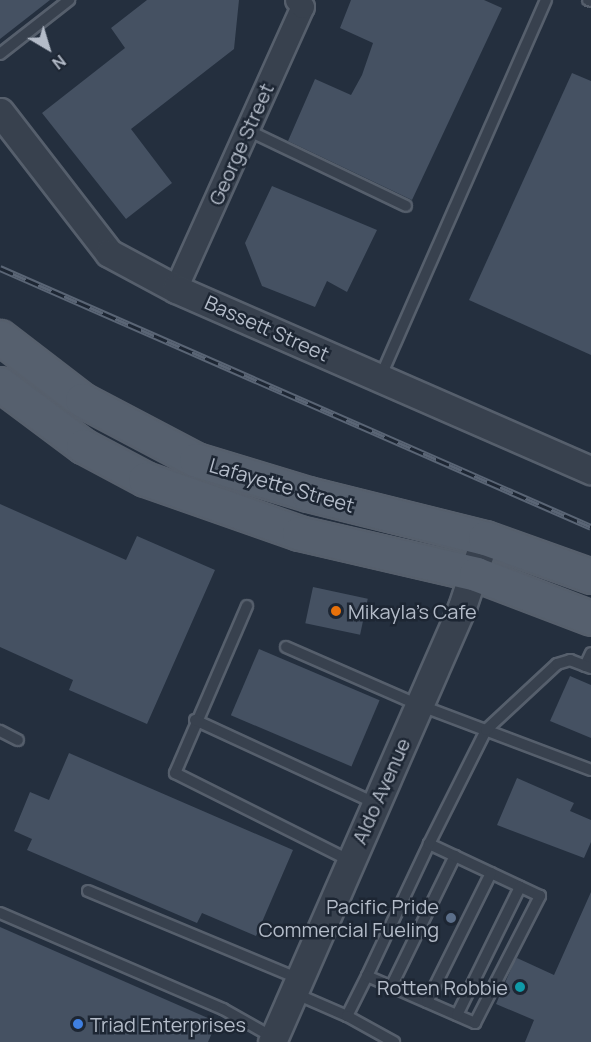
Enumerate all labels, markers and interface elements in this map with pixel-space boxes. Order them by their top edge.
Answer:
north arrow [18,18,78,78]
text: N [48,50,70,74]
street label: George Street [203,79,279,209]
street label: Bassett Street [201,290,333,366]
street label: Lafayette Street [207,453,357,517]
place label: Mikayla's Cafe [348,599,477,623]
marker: Mikayla's Cafe [329,604,343,618]
street label: Aldo Avenue [347,734,415,848]
place label: Pacific Pride Commercial Fueling [258,894,439,941]
marker: Pacific Pride Commercial Fueling [444,911,458,925]
place label: Rotten Robbie [377,975,508,999]
marker: Rotten Robbie [513,980,527,994]
place label: Triad Enterprises [90,1012,246,1036]
marker: Triad Enterprises [71,1017,85,1031]

